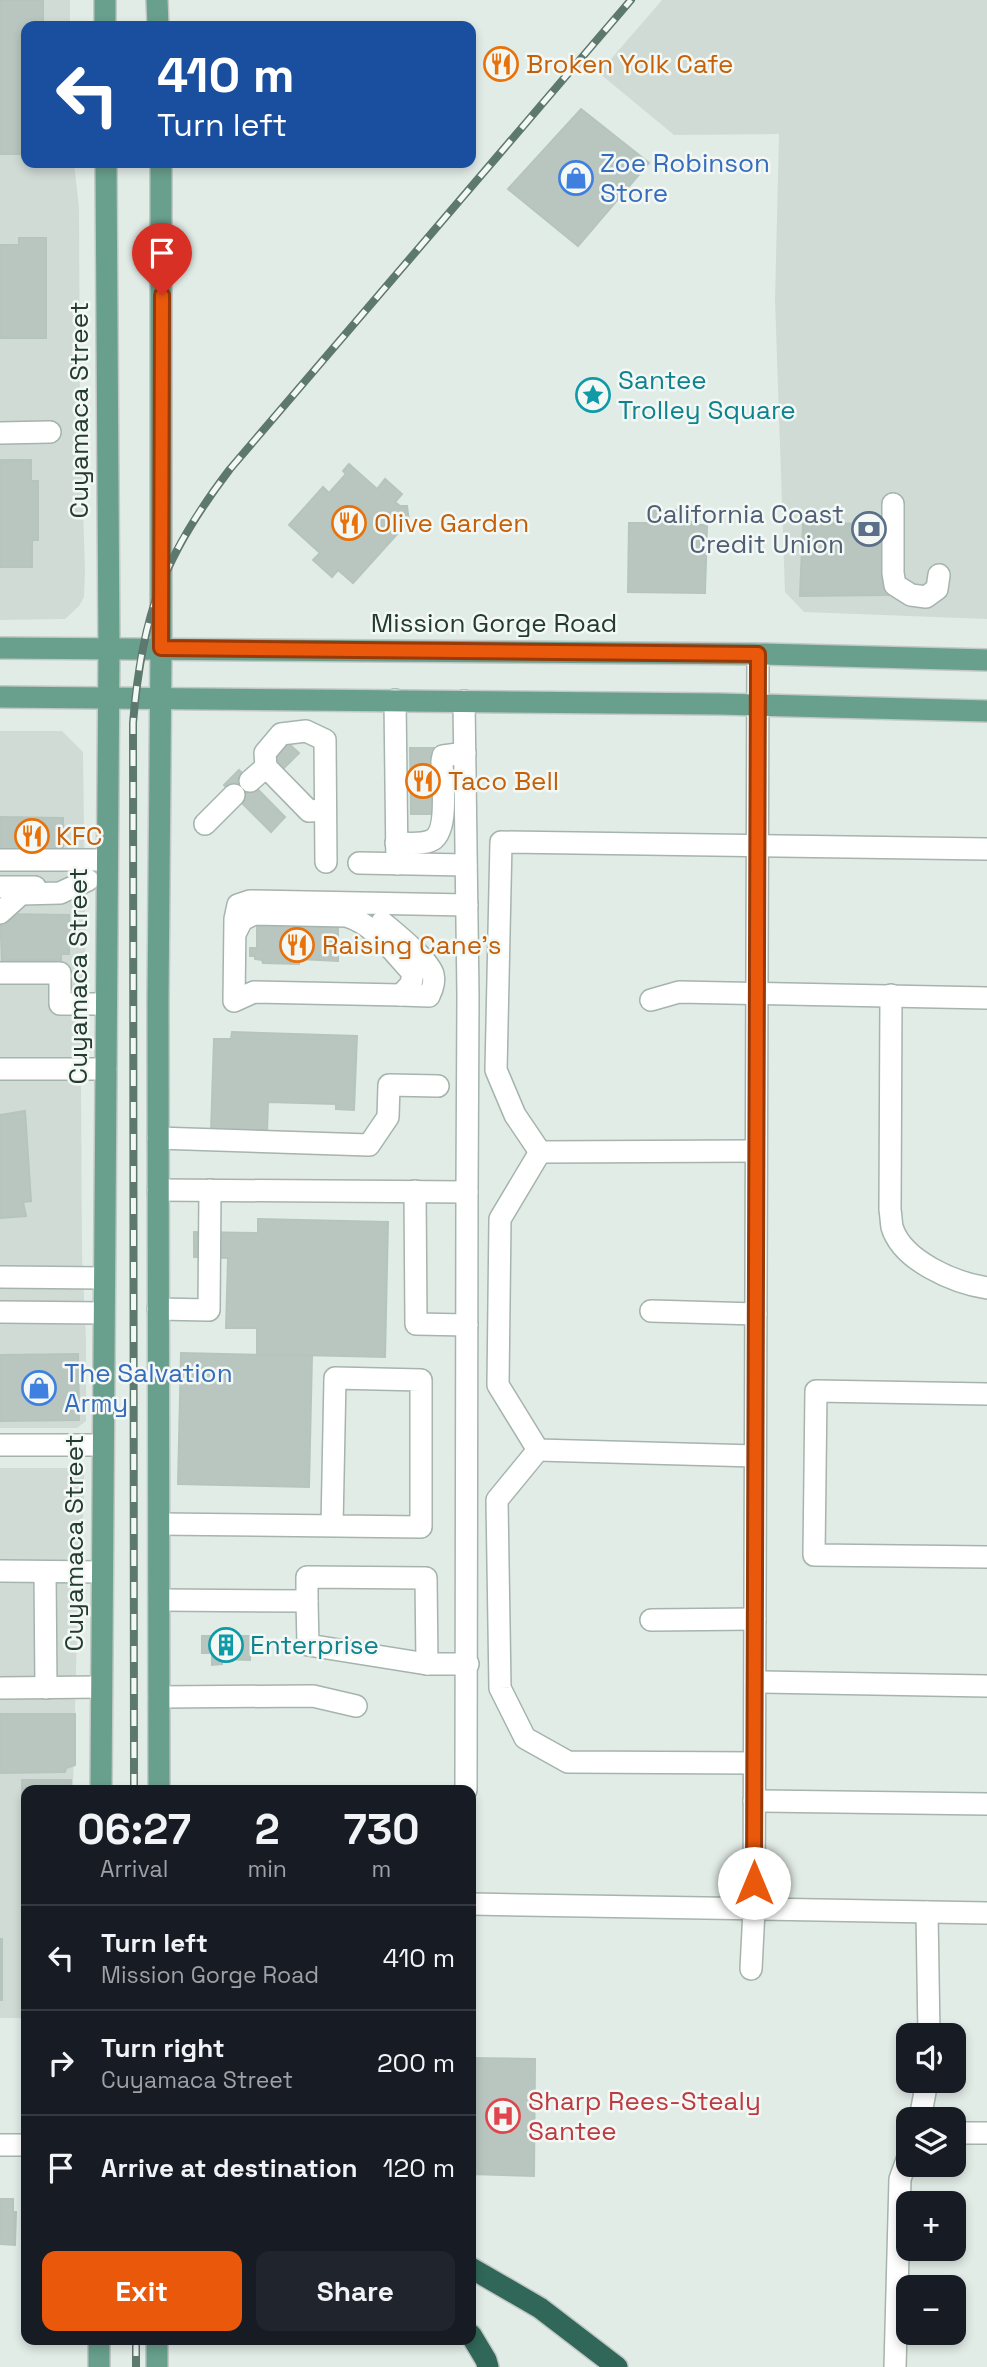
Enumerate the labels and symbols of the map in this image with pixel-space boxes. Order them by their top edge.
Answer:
restaurant icon: Broken Yolk Cafe [482,45,520,83]
place label: Broken Yolk Cafe [526,47,733,81]
place label: Zoe Robinson Store [600,146,770,210]
shop icon: Zoe Robinson Store [557,159,595,197]
pin [132,223,192,295]
street label: Cuyamaca Street [62,301,96,519]
place label: Santee Trolley Square [618,363,796,427]
place icon: Santee Trolley Square [574,376,612,414]
place label: California Coast Credit Union [646,497,844,561]
restaurant icon: Olive Garden [330,504,368,542]
place label: Olive Garden [374,506,529,540]
bank icon: California Coast Credit Union [850,510,888,548]
street label: Mission Gorge Road [371,606,617,640]
restaurant icon: Taco Bell [404,762,442,800]
place label: Taco Bell [448,764,559,798]
restaurant icon: KFC [13,817,51,855]
place label: KFC [56,819,102,853]
street label: Cuyamaca Street [61,867,95,1085]
restaurant icon: Raising Cane's [278,926,316,964]
place label: Raising Cane's [322,928,501,962]
place label: The Salvation Army [64,1356,233,1420]
shop icon: The Salvation Army [20,1369,58,1407]
street label: Cuyamaca Street [57,1434,91,1652]
building icon: Enterprise [207,1626,245,1664]
place label: Enterprise [250,1628,379,1662]
position arrow [717,1846,791,1920]
place label: Sharp Rees-Stealy Santee [528,2084,761,2148]
hospital icon: Sharp Rees-Stealy Santee [484,2097,522,2135]

